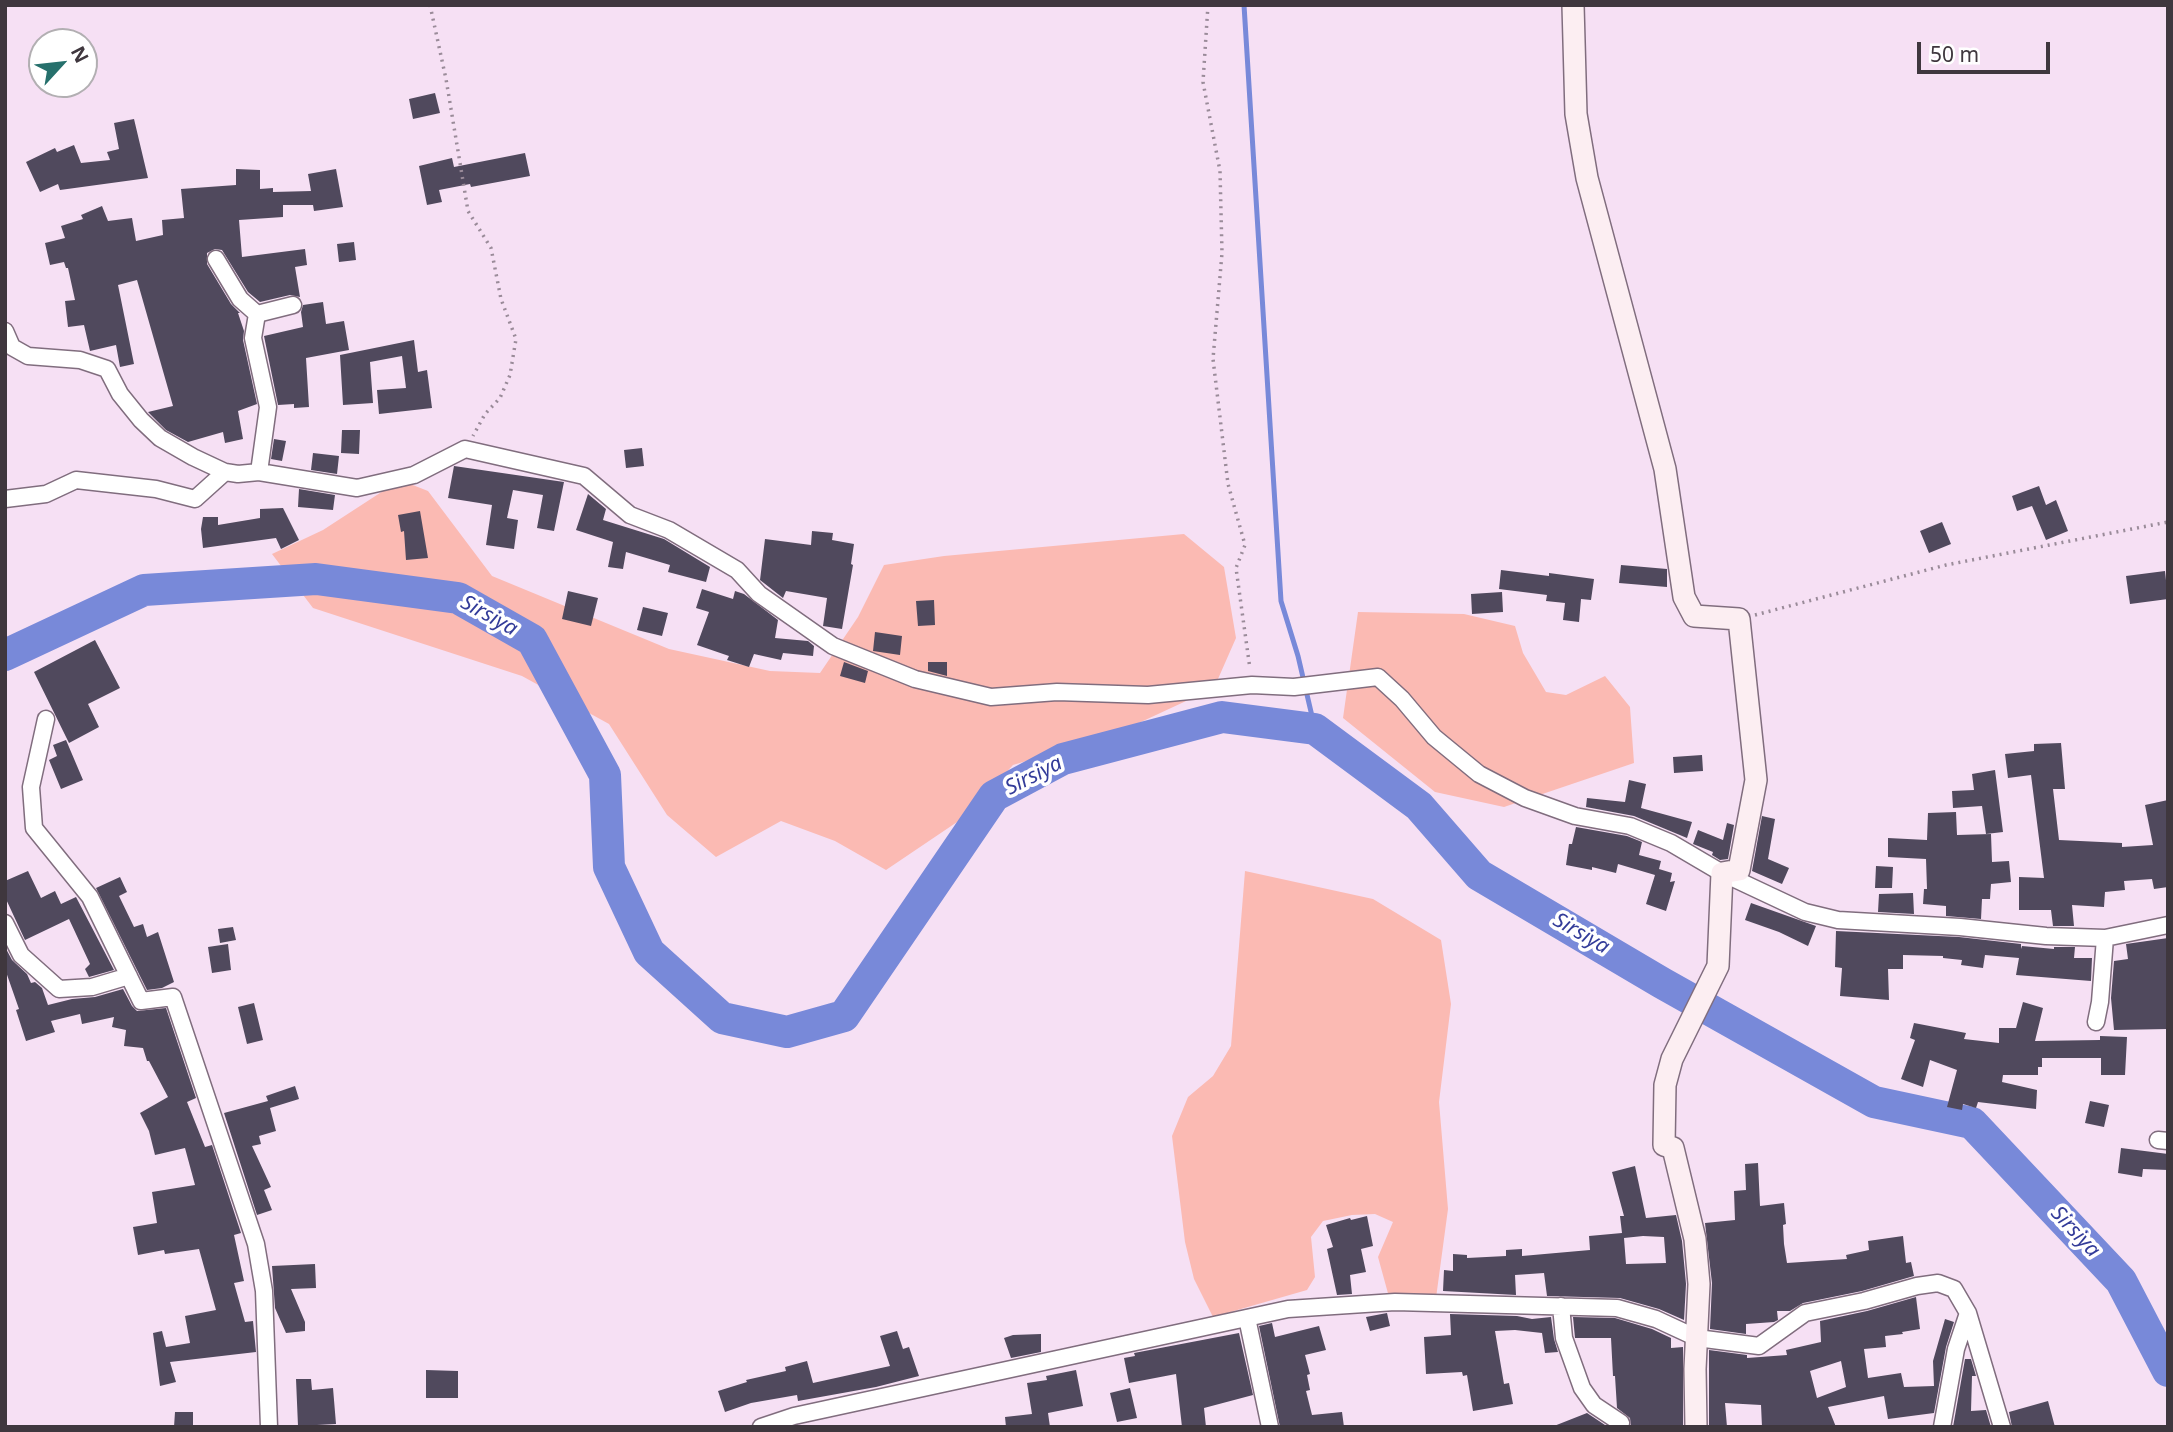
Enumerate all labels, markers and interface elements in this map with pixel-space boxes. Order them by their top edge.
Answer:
north arrow [28,28,98,98]
scale bar [1921,28,2054,72]
text: 50 m [1930,40,1979,68]
text: N [65,42,95,67]
water label: Sirsiya [456,590,522,642]
water label: Sirsiya [1001,751,1067,801]
water label: Sirsiya [1548,908,1614,960]
water label: Sirsiya [2045,1201,2105,1263]

